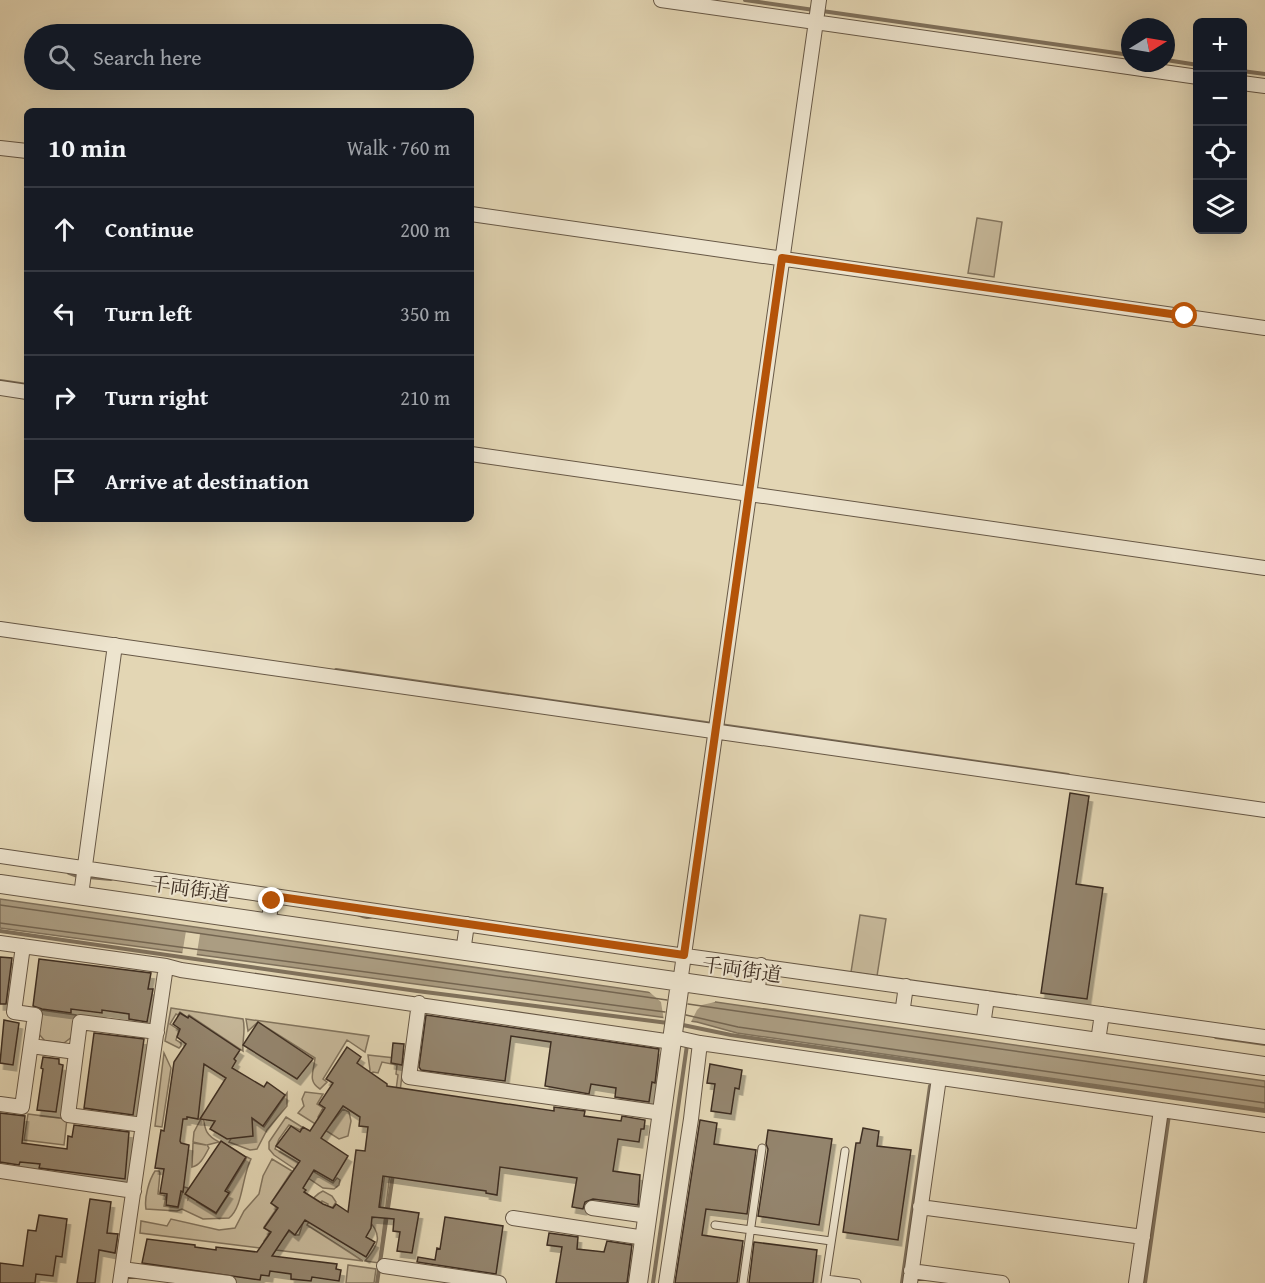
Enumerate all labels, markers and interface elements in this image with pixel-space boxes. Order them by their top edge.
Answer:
north arrow [1121,18,1175,72]
map controls [1193,18,1247,234]
button: + [1193,18,1247,72]
search box [24,24,474,90]
icon: search [45,41,78,74]
text: Search here [93,41,202,73]
button: − [1193,72,1247,126]
button: locate [1193,126,1247,180]
text: 10 min [48,128,126,167]
text: Walk · 760 m [347,133,450,162]
button: layers [1193,180,1247,234]
icon: ahead [48,213,81,246]
text: Continue [105,213,194,245]
text: 200 m [400,215,450,244]
icon: left [48,297,81,330]
text: Turn left [105,297,192,329]
text: 350 m [400,299,450,328]
route start [1171,302,1197,328]
icon: right [48,381,81,414]
text: Turn right [105,381,208,413]
text: 210 m [400,383,450,412]
icon: arrive [48,465,81,498]
text: Arrive at destination [105,465,309,497]
street label: 千両街道 [148,868,232,908]
route end [258,887,284,913]
street label: 千両街道 [700,949,784,989]

